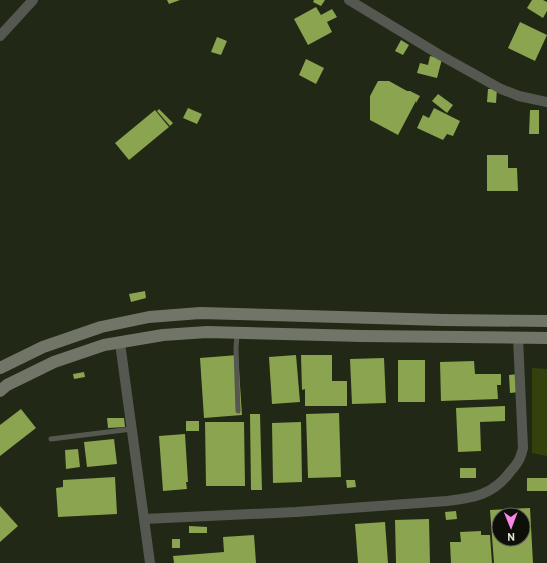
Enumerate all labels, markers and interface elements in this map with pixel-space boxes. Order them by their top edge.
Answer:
north arrow [491,507,531,547]
text: N [507,529,515,543]

